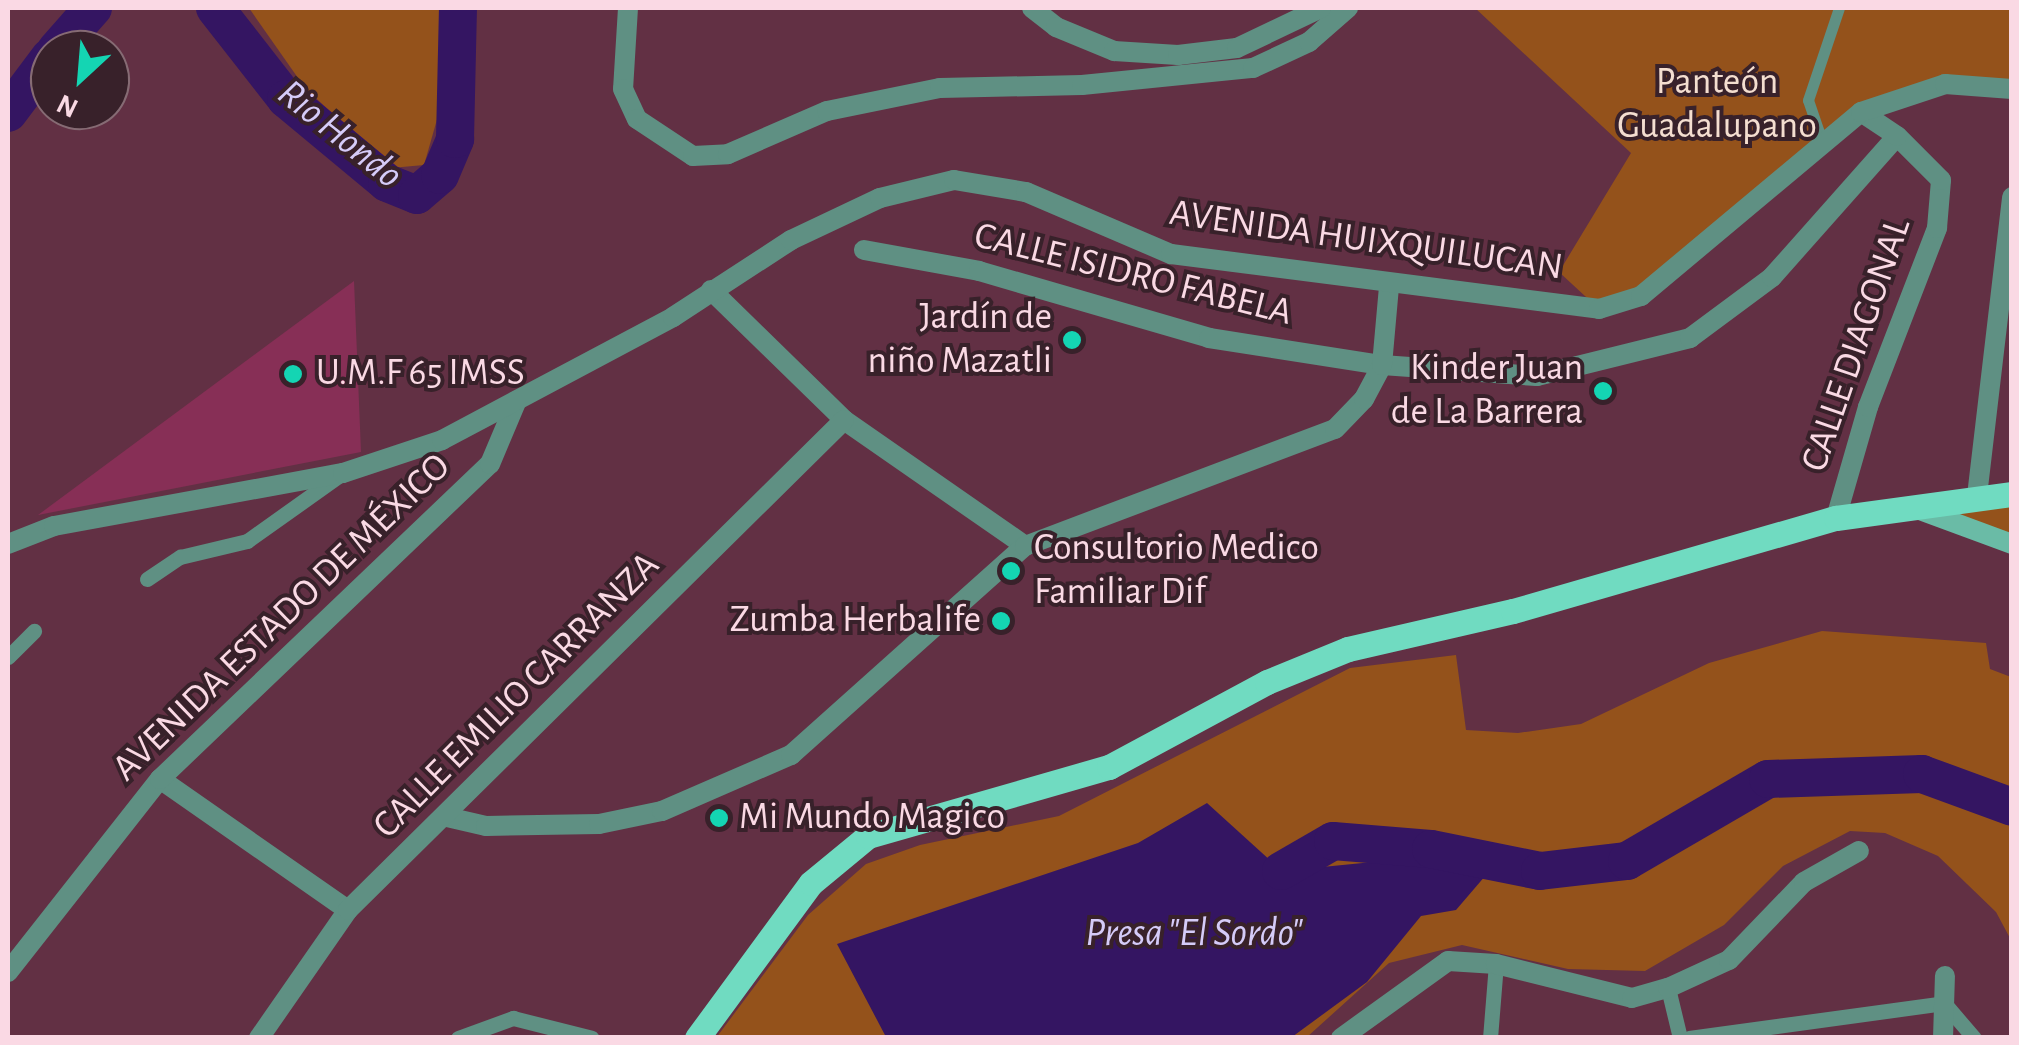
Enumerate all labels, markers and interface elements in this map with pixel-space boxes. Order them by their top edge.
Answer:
north arrow [30,30,130,130]
park label: Panteón Guadalupano [1617,60,1817,150]
water label: Rio Hondo [268,69,412,199]
text: N [53,88,83,122]
street label: AVENIDA HUIXQUILUCAN [1166,191,1566,291]
street label: CALLE DIAGONAL [1792,212,1922,478]
street label: CALLE ISIDRO FABELA [969,213,1297,337]
place label: Jardín de niño Mazatli [868,295,1052,384]
marker: Jardín de niño Mazatli [1061,329,1083,351]
place label: Kinder Juan de La Barrera [1391,346,1583,436]
place label: U.M.F 65 IMSS [316,351,525,397]
marker: U.M.F 65 IMSS [280,361,306,387]
marker: Kinder Juan de La Barrera [1592,380,1614,402]
street label: AVENIDA ESTADO DE MÉXICO [104,445,460,791]
place label: Consultorio Medico Familiar Dif [1034,526,1319,616]
street label: CALLE EMILIO CARRANZA [364,543,670,849]
marker: Consultorio Medico Familiar Dif [998,558,1024,584]
place label: Zumba Herbalife [730,598,981,644]
marker: Zumba Herbalife [990,610,1012,632]
place label: Mi Mundo Magico [739,795,1005,841]
marker: Mi Mundo Magico [708,807,730,829]
water label: Presa "El Sordo" [1085,909,1303,957]

